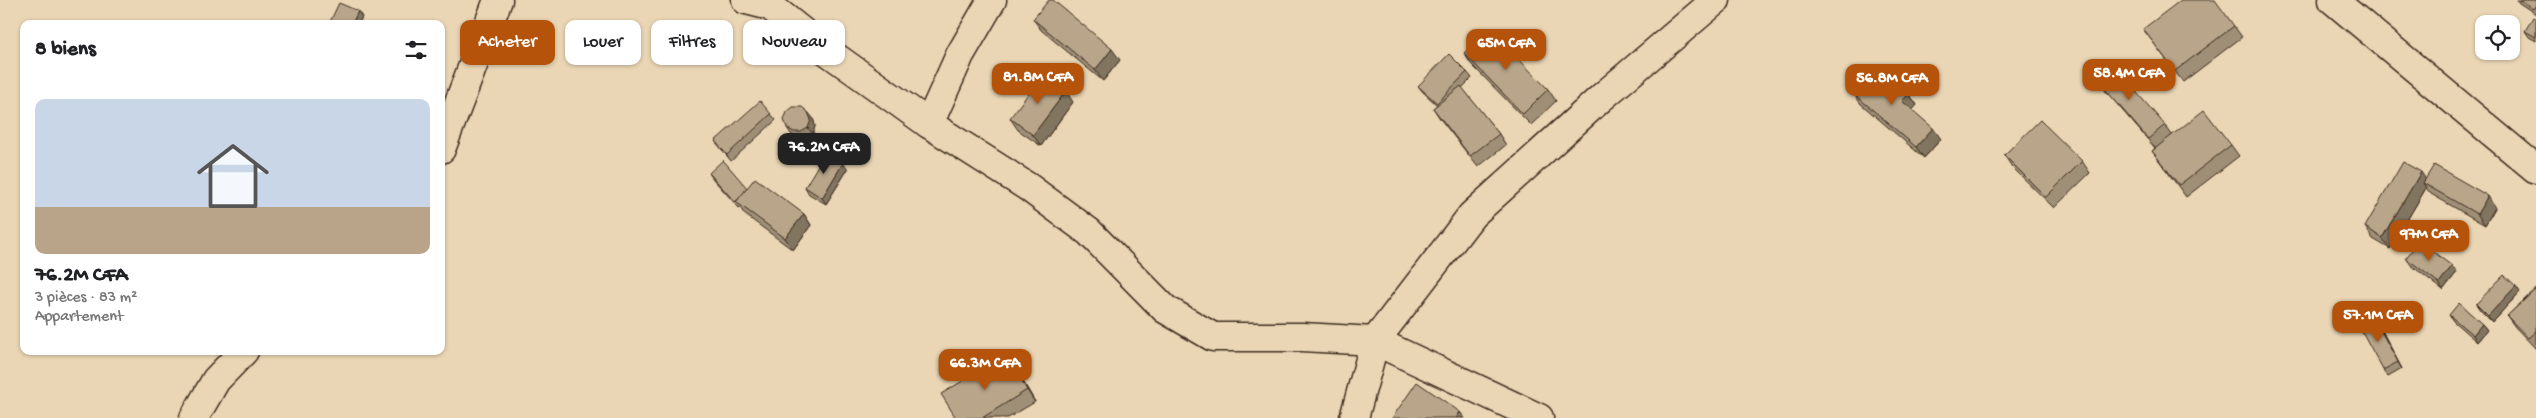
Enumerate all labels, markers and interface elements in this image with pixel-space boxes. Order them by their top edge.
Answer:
map controls [2475,15,2520,60]
button: locate [2475,15,2520,60]
chip: Acheter [460,20,555,65]
chip: Louer [565,20,641,65]
chip: Filtres [651,20,733,65]
chip: Nouveau [743,20,845,65]
pin: 65M CFA [1460,28,1552,71]
text: 65M CFA [1477,35,1535,54]
icon: filters [402,36,430,64]
text: 8 biens [35,38,96,63]
pin: 58.4M CFA [2072,58,2186,101]
pin: 81.8M CFA [981,62,1095,105]
pin: 56.8M CFA [1835,64,1949,106]
text: 58.4M CFA [2094,65,2164,84]
text: 81.8M CFA [1003,69,1073,88]
text: 56.8M CFA [1856,70,1928,89]
icon: home [188,131,278,221]
pin: 76.2M CFA [767,132,881,175]
text: 76.2M CFA [789,139,859,158]
pin: 97M CFA [2383,220,2475,262]
text: 97M CFA [2400,226,2458,245]
text: 76.2M CFA [35,264,128,289]
text: 3 pièces · 83 m² [35,289,137,308]
pin: 57.1M CFA [2321,300,2435,343]
text: 57.1M CFA [2343,307,2413,326]
text: Appartement [35,308,123,327]
pin: 66.3M CFA [928,348,1042,391]
text: 66.3M CFA [950,355,1020,374]

